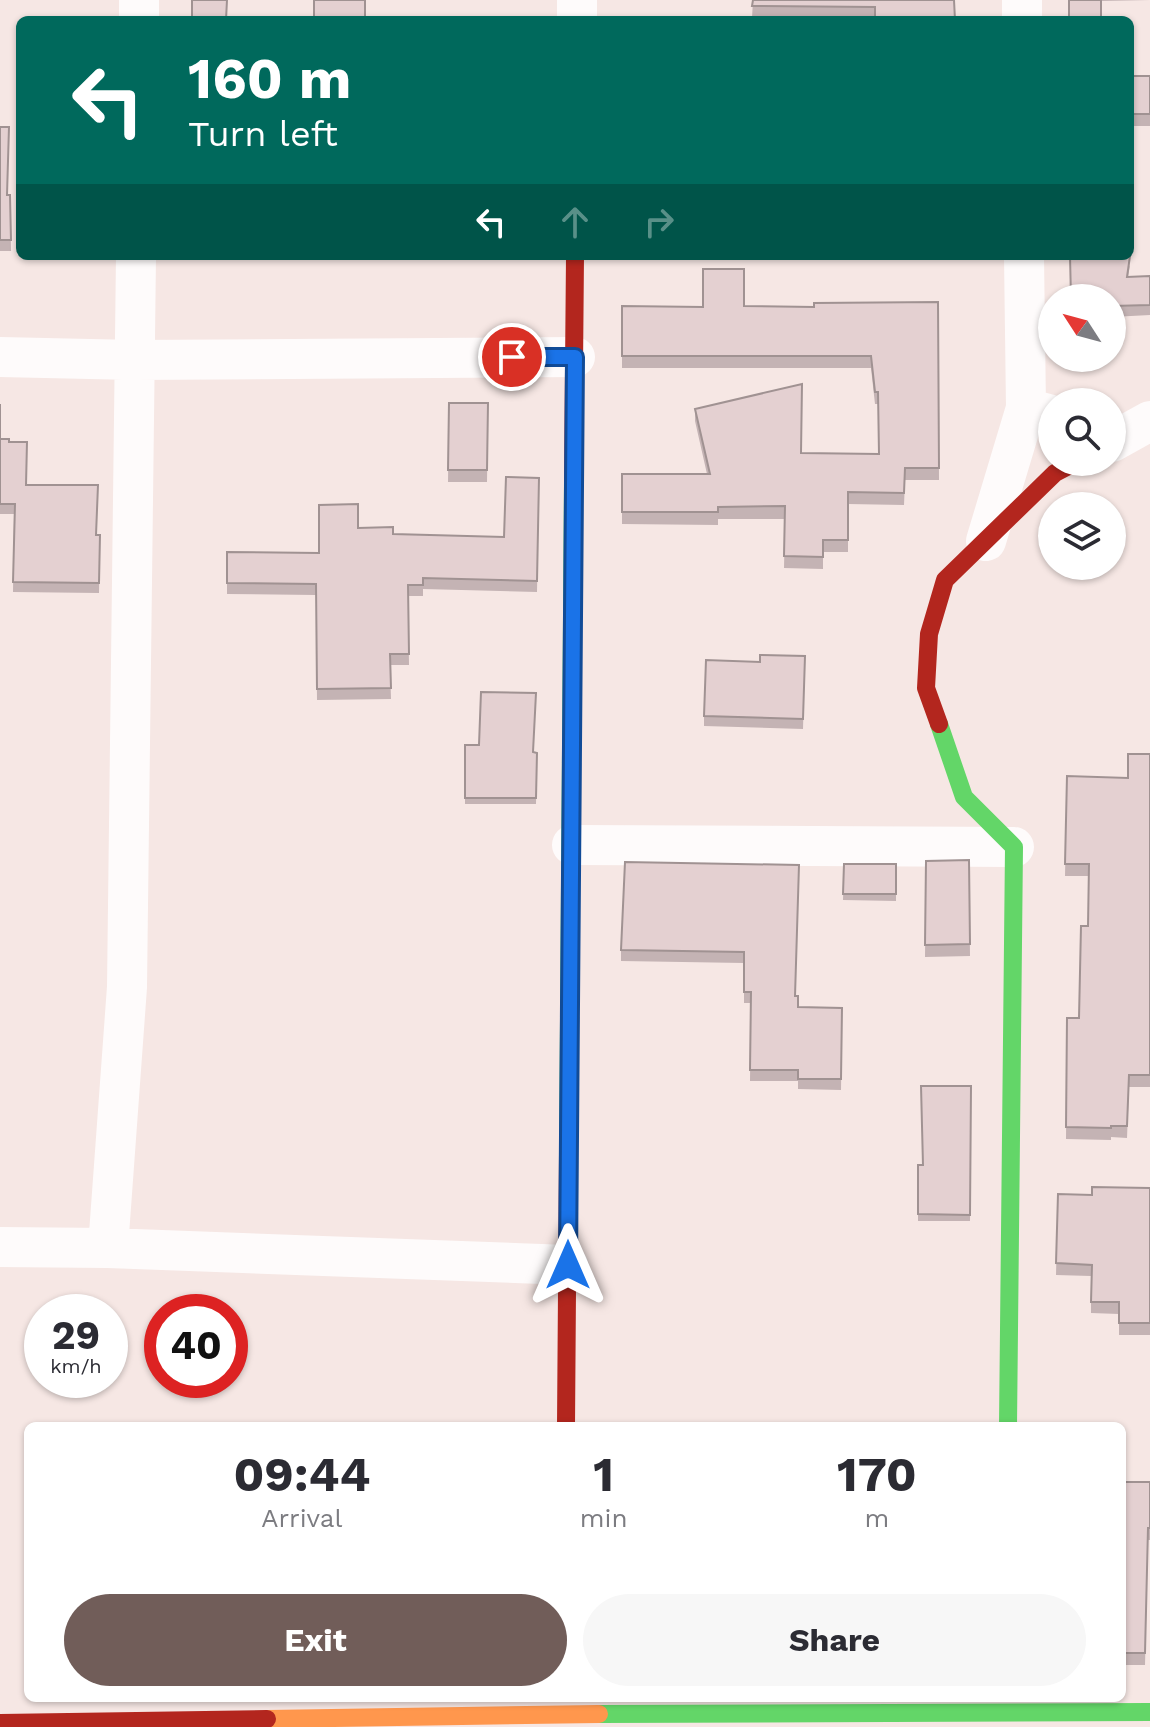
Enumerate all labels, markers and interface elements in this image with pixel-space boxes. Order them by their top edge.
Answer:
text: 160 m [188,46,351,112]
icon: left [56,48,160,152]
text: Turn left [188,113,338,155]
icon: left [469,200,513,244]
icon: ahead [553,200,597,244]
icon: right [637,200,681,244]
north arrow [1038,284,1126,372]
map controls [1038,284,1126,580]
pin [478,323,546,391]
icon: arrive [490,335,534,379]
button: search [1038,388,1126,476]
button: layers [1038,492,1126,580]
position arrow [526,1223,610,1307]
speed limit sign: 40 [144,1294,248,1398]
text: 29 [52,1312,100,1359]
text: km/h [50,1354,102,1378]
text: 09:44 [233,1446,370,1503]
text: 1 [593,1446,614,1503]
text: 170 [837,1446,917,1503]
text: Arrival [261,1503,342,1533]
text: min [580,1503,628,1533]
text: m [864,1503,889,1533]
button: Exit [64,1594,567,1686]
button: Share [583,1594,1086,1686]

